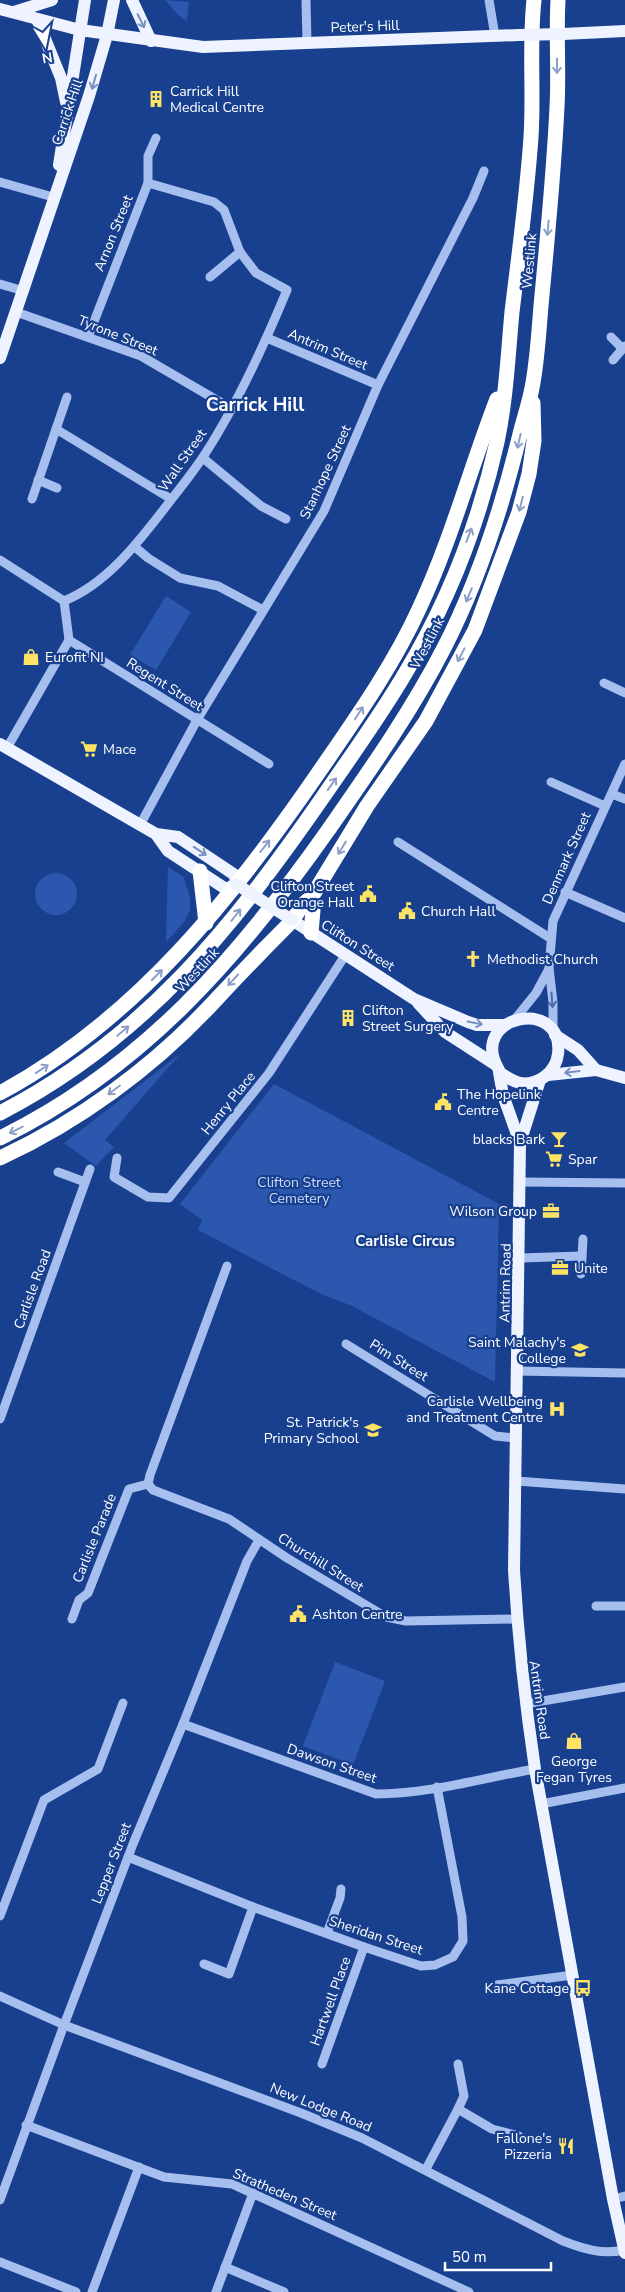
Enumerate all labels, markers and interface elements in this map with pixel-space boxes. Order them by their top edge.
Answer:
one-way arrow [136,13,146,28]
street label: Peter's Hill [330,16,401,37]
north arrow [20,20,70,70]
text: N [40,47,54,68]
one-way arrow [552,58,562,74]
one-way arrow [88,73,98,89]
street label: Carrick Hill [47,76,88,148]
place label: Carrick Hill Medical Centre [170,82,264,117]
building icon: Carrick Hill Medical Centre [146,89,166,109]
street label: Arnon Street [90,192,137,274]
one-way arrow [543,220,553,236]
street label: Westlink [518,231,541,290]
street label: Tyrone Street [75,311,161,360]
street label: Antrim Street [285,324,371,375]
district label: Carrick Hill [206,392,304,418]
street label: Stanhope Street [295,422,356,522]
street label: Wall Street [154,425,211,495]
one-way arrow [514,432,523,448]
one-way arrow [516,496,526,512]
one-way arrow [465,528,474,544]
one-way arrow [463,587,473,602]
street label: Westlink [406,613,449,672]
shop icon: Eurofit NI [21,647,41,667]
one-way arrow [456,647,465,662]
place label: Eurofit NI [45,648,104,667]
street label: Regent Street [123,653,207,716]
one-way arrow [354,706,364,720]
supermarket icon: Mace [79,739,99,759]
place label: Mace [103,740,136,759]
one-way arrow [327,777,337,791]
street label: Denmark Street [538,809,595,907]
one-way arrow [260,839,271,852]
one-way arrow [336,840,346,854]
one-way arrow [192,847,206,857]
place label: Clifton Street Orange Hall [270,877,355,912]
public building icon: Clifton Street Orange Hall [358,884,378,904]
public building icon: Church Hall [397,901,417,921]
place label: Church Hall [421,902,496,921]
one-way arrow [230,909,241,922]
street label: Clifton Street [317,915,398,976]
street label: Westlink [171,943,224,997]
church icon: Methodist Church [463,949,483,969]
place label: Methodist Church [487,950,598,969]
one-way arrow [151,969,163,981]
one-way arrow [227,974,239,987]
one-way arrow [548,992,557,1008]
place label: Clifton Street Surgery [362,1001,454,1036]
building icon: Clifton Street Surgery [338,1008,358,1028]
one-way arrow [466,1019,482,1028]
one-way arrow [117,1026,130,1037]
one-way arrow [35,1064,49,1074]
one-way arrow [564,1067,580,1077]
street label: Henry Place [197,1068,260,1139]
one-way arrow [108,1084,121,1095]
place label: The Hopelink Centre [457,1085,542,1120]
public building icon: The Hopelink Centre [433,1092,453,1112]
one-way arrow [9,1126,24,1135]
bar icon: blacks Bark [549,1129,569,1149]
place label: blacks Bark [473,1130,546,1149]
supermarket icon: Spar [544,1149,564,1169]
place label: Spar [568,1150,597,1169]
park label: Clifton Street Cemetery [257,1173,341,1208]
office icon: Wilson Group [541,1201,561,1221]
place label: Wilson Group [449,1202,537,1221]
district label: Carlisle Circus [355,1231,455,1251]
street label: Antrim Road [495,1243,516,1323]
street label: Carlisle Road [9,1247,56,1332]
office icon: Unite [550,1258,570,1278]
place label: Unite [574,1259,608,1278]
place label: Saint Malachy's College [468,1333,566,1368]
street label: Pim Street [366,1335,432,1386]
school or university icon: Saint Malachy's College [570,1340,590,1360]
place label: Carlisle Wellbeing and Treatment Centre [406,1392,543,1427]
hospital icon: Carlisle Wellbeing and Treatment Centre [547,1399,567,1419]
place label: St. Patrick's Primary School [264,1413,360,1448]
school or university icon: St. Patrick's Primary School [363,1420,383,1440]
street label: Carlisle Parade [68,1491,121,1586]
street label: Churchill Street [274,1528,367,1596]
public building icon: Ashton Centre [288,1604,308,1624]
place label: Ashton Centre [312,1605,403,1624]
street label: Antrim Road [525,1659,554,1741]
shop icon: George Fegan Tyres [564,1731,584,1751]
street label: Dawson Street [284,1739,379,1788]
place label: George Fegan Tyres [536,1752,612,1787]
street label: Lepper Street [87,1820,136,1907]
street label: Sheridan Street [326,1911,425,1960]
street label: Hartwell Place [306,1954,355,2048]
bus stop icon: Kane Cottage [573,1978,593,1998]
place label: Kane Cottage [484,1979,569,1998]
street label: New Lodge Road [267,2078,375,2137]
place label: Fallone's Pizzeria [496,2129,552,2164]
restaurant icon: Fallone's Pizzeria [556,2136,576,2156]
street label: Stratheden Street [230,2164,340,2225]
scale bar [445,2240,551,2272]
text: 50 m [452,2247,487,2267]

